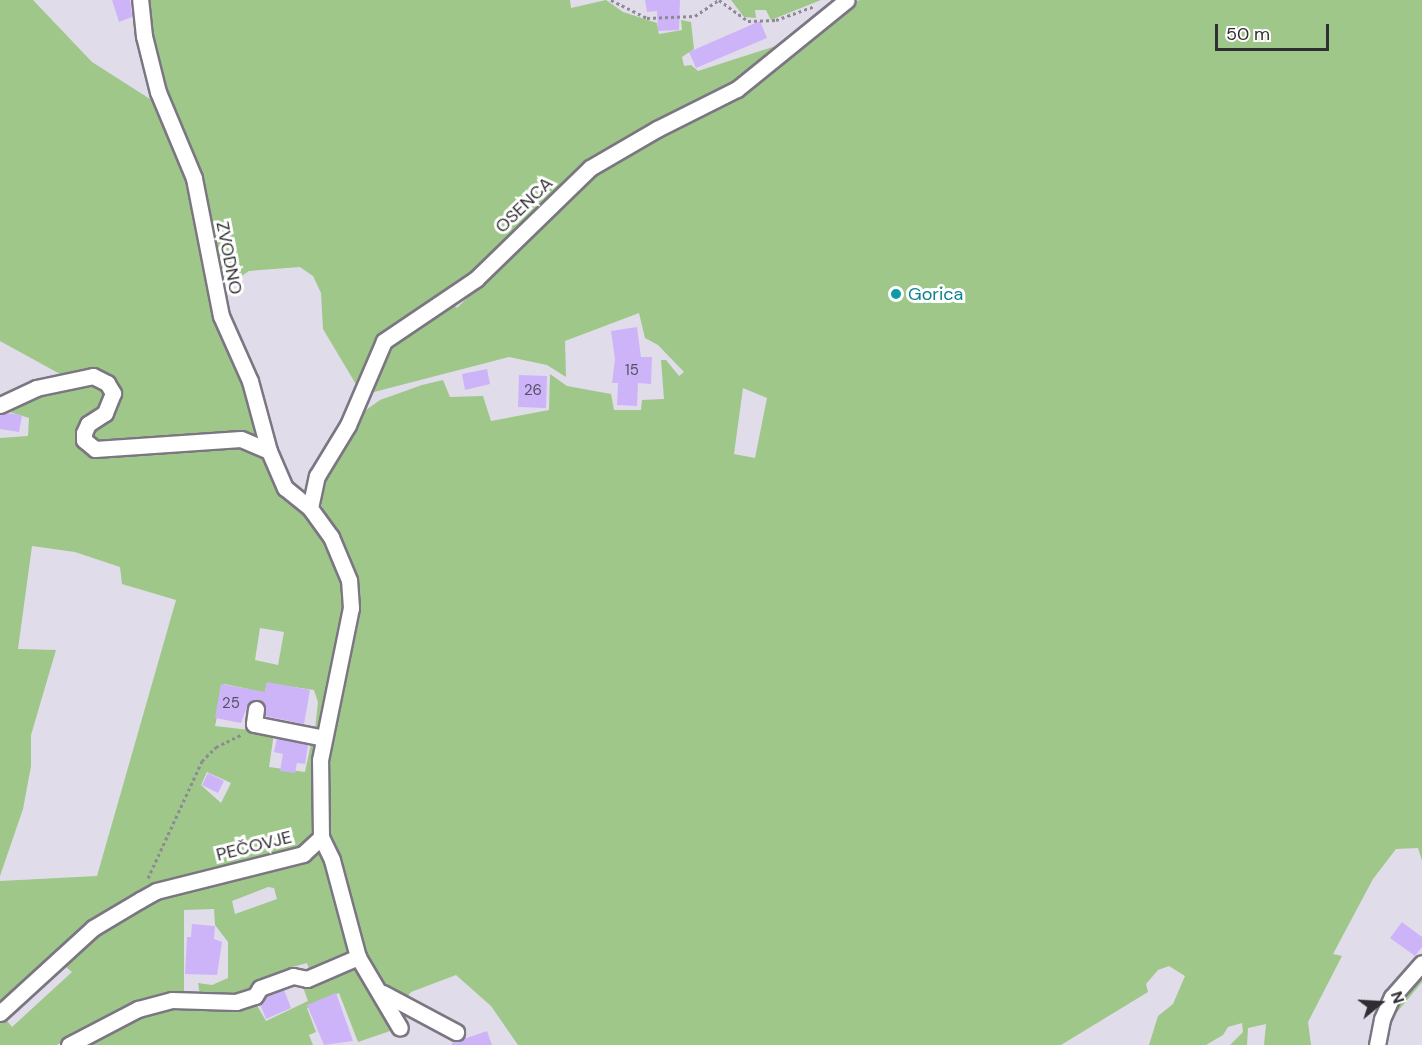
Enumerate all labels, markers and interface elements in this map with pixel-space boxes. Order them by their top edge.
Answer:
scale bar [1218,12,1332,50]
text: 50 m [1226,22,1270,46]
street label: OSENCA [491,172,557,238]
street label: ZVODNO [211,220,247,296]
place label: Gorica [908,283,963,305]
marker: Gorica [889,287,903,301]
house number: 15 [625,362,639,380]
house number: 26 [524,382,542,400]
house number: 25 [222,695,240,713]
street label: PEČOVJE [214,826,294,866]
north arrow [1350,973,1410,1033]
text: N [1386,988,1409,1006]

